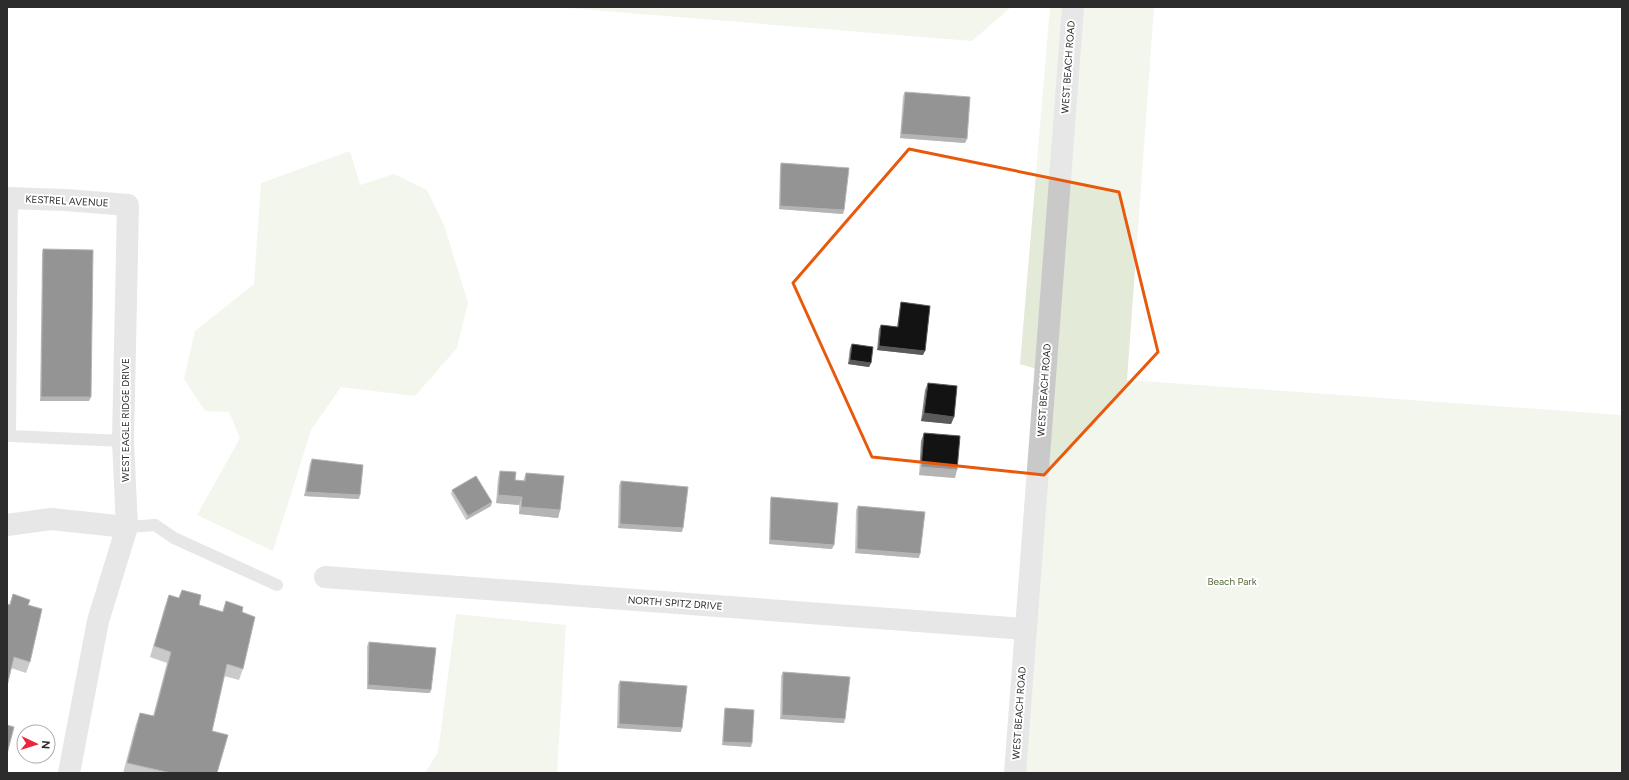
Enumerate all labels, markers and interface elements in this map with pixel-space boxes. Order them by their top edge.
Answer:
street label: WEST BEACH ROAD [1058,20,1078,114]
street label: KESTREL AVENUE [25,192,109,210]
street label: WEST BEACH ROAD [1034,343,1054,437]
street label: WEST EAGLE RIDGE DRIVE [119,358,132,482]
park label: Beach Park [1207,575,1257,588]
street label: NORTH SPITZ DRIVE [627,593,723,613]
street label: WEST BEACH ROAD [1009,666,1029,760]
north arrow [16,724,56,764]
text: N [39,740,52,749]

